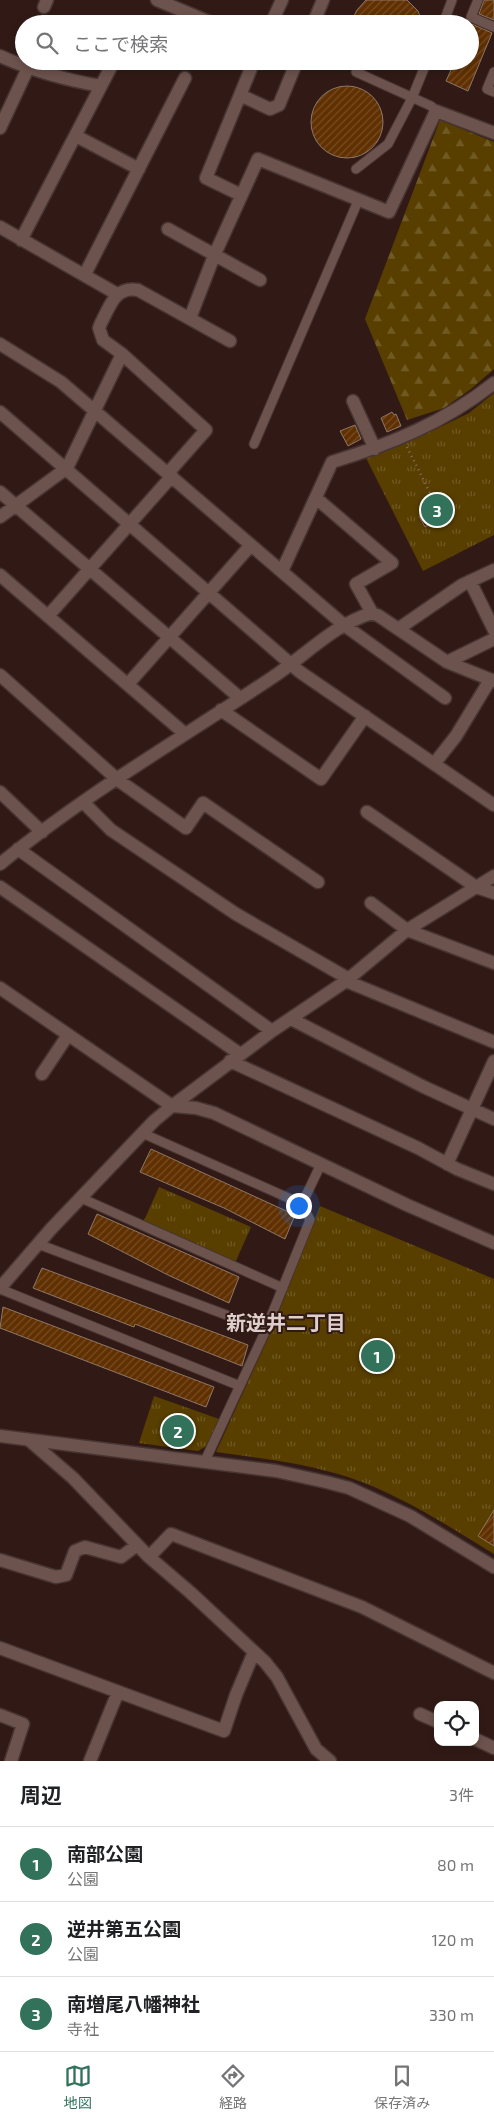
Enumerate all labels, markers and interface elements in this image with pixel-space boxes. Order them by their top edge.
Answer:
search box [15,15,479,70]
icon: search [33,29,61,57]
text: ここで検索 [73,32,168,55]
pin: 3 [421,491,453,529]
your location [286,1193,312,1219]
district label: 新逆井二丁目 [226,1310,346,1334]
pin: 1 [361,1337,393,1375]
pin: 2 [162,1412,194,1450]
map controls [434,1701,479,1746]
button: locate [434,1701,479,1746]
text: 周辺 [20,1782,62,1807]
text: 3件 [449,1785,474,1804]
text: 南部公園 [67,1842,143,1865]
text: 1 [33,1855,39,1874]
text: 80 m [437,1855,474,1874]
text: 公園 [67,1869,99,1888]
text: 逆井第五公園 [67,1917,181,1940]
text: 2 [31,1930,41,1949]
text: 120 m [431,1930,474,1949]
text: 公園 [67,1944,99,1963]
text: 南増尾八幡神社 [67,1992,200,2015]
text: 3 [31,2005,41,2024]
text: 330 m [429,2005,474,2024]
text: 寺社 [67,2019,99,2038]
tab: 地図 [64,2062,92,2112]
tab: 経路 [219,2062,247,2112]
tab: 保存済み [374,2062,430,2112]

